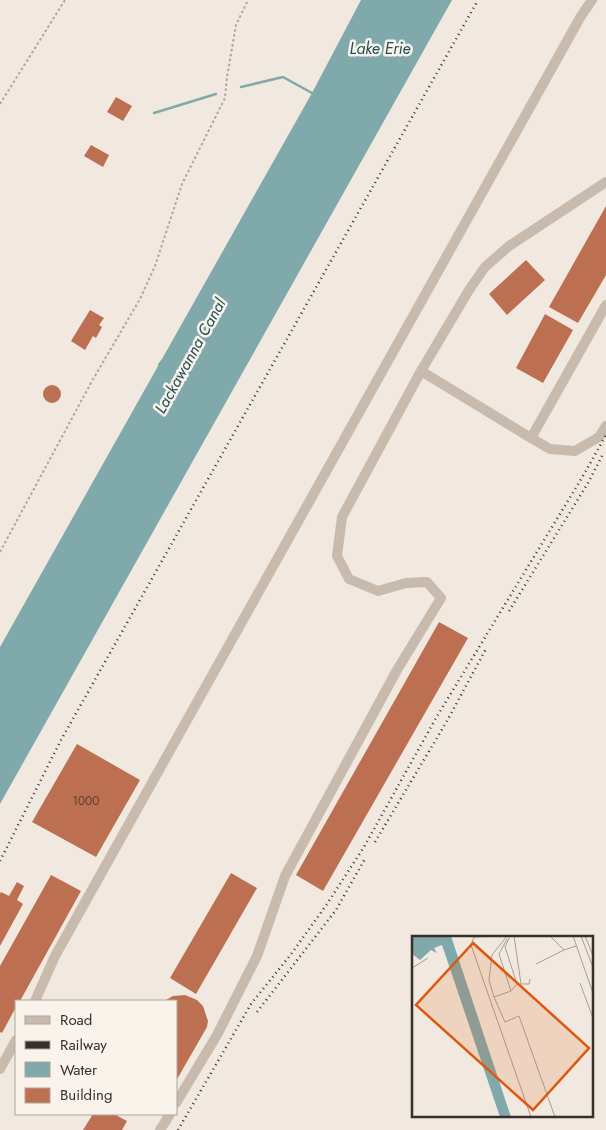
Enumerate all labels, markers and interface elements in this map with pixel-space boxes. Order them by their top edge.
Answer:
water label: Lake Erie [349,37,411,60]
water label: Lackawanna Canal [149,293,232,418]
house number: 1000 [72,792,100,810]
inset map [412,936,594,1118]
legend [15,1000,178,1115]
text: Road [60,1009,92,1031]
text: Railway [60,1034,107,1056]
text: Water [60,1059,98,1081]
text: Building [60,1084,112,1106]

